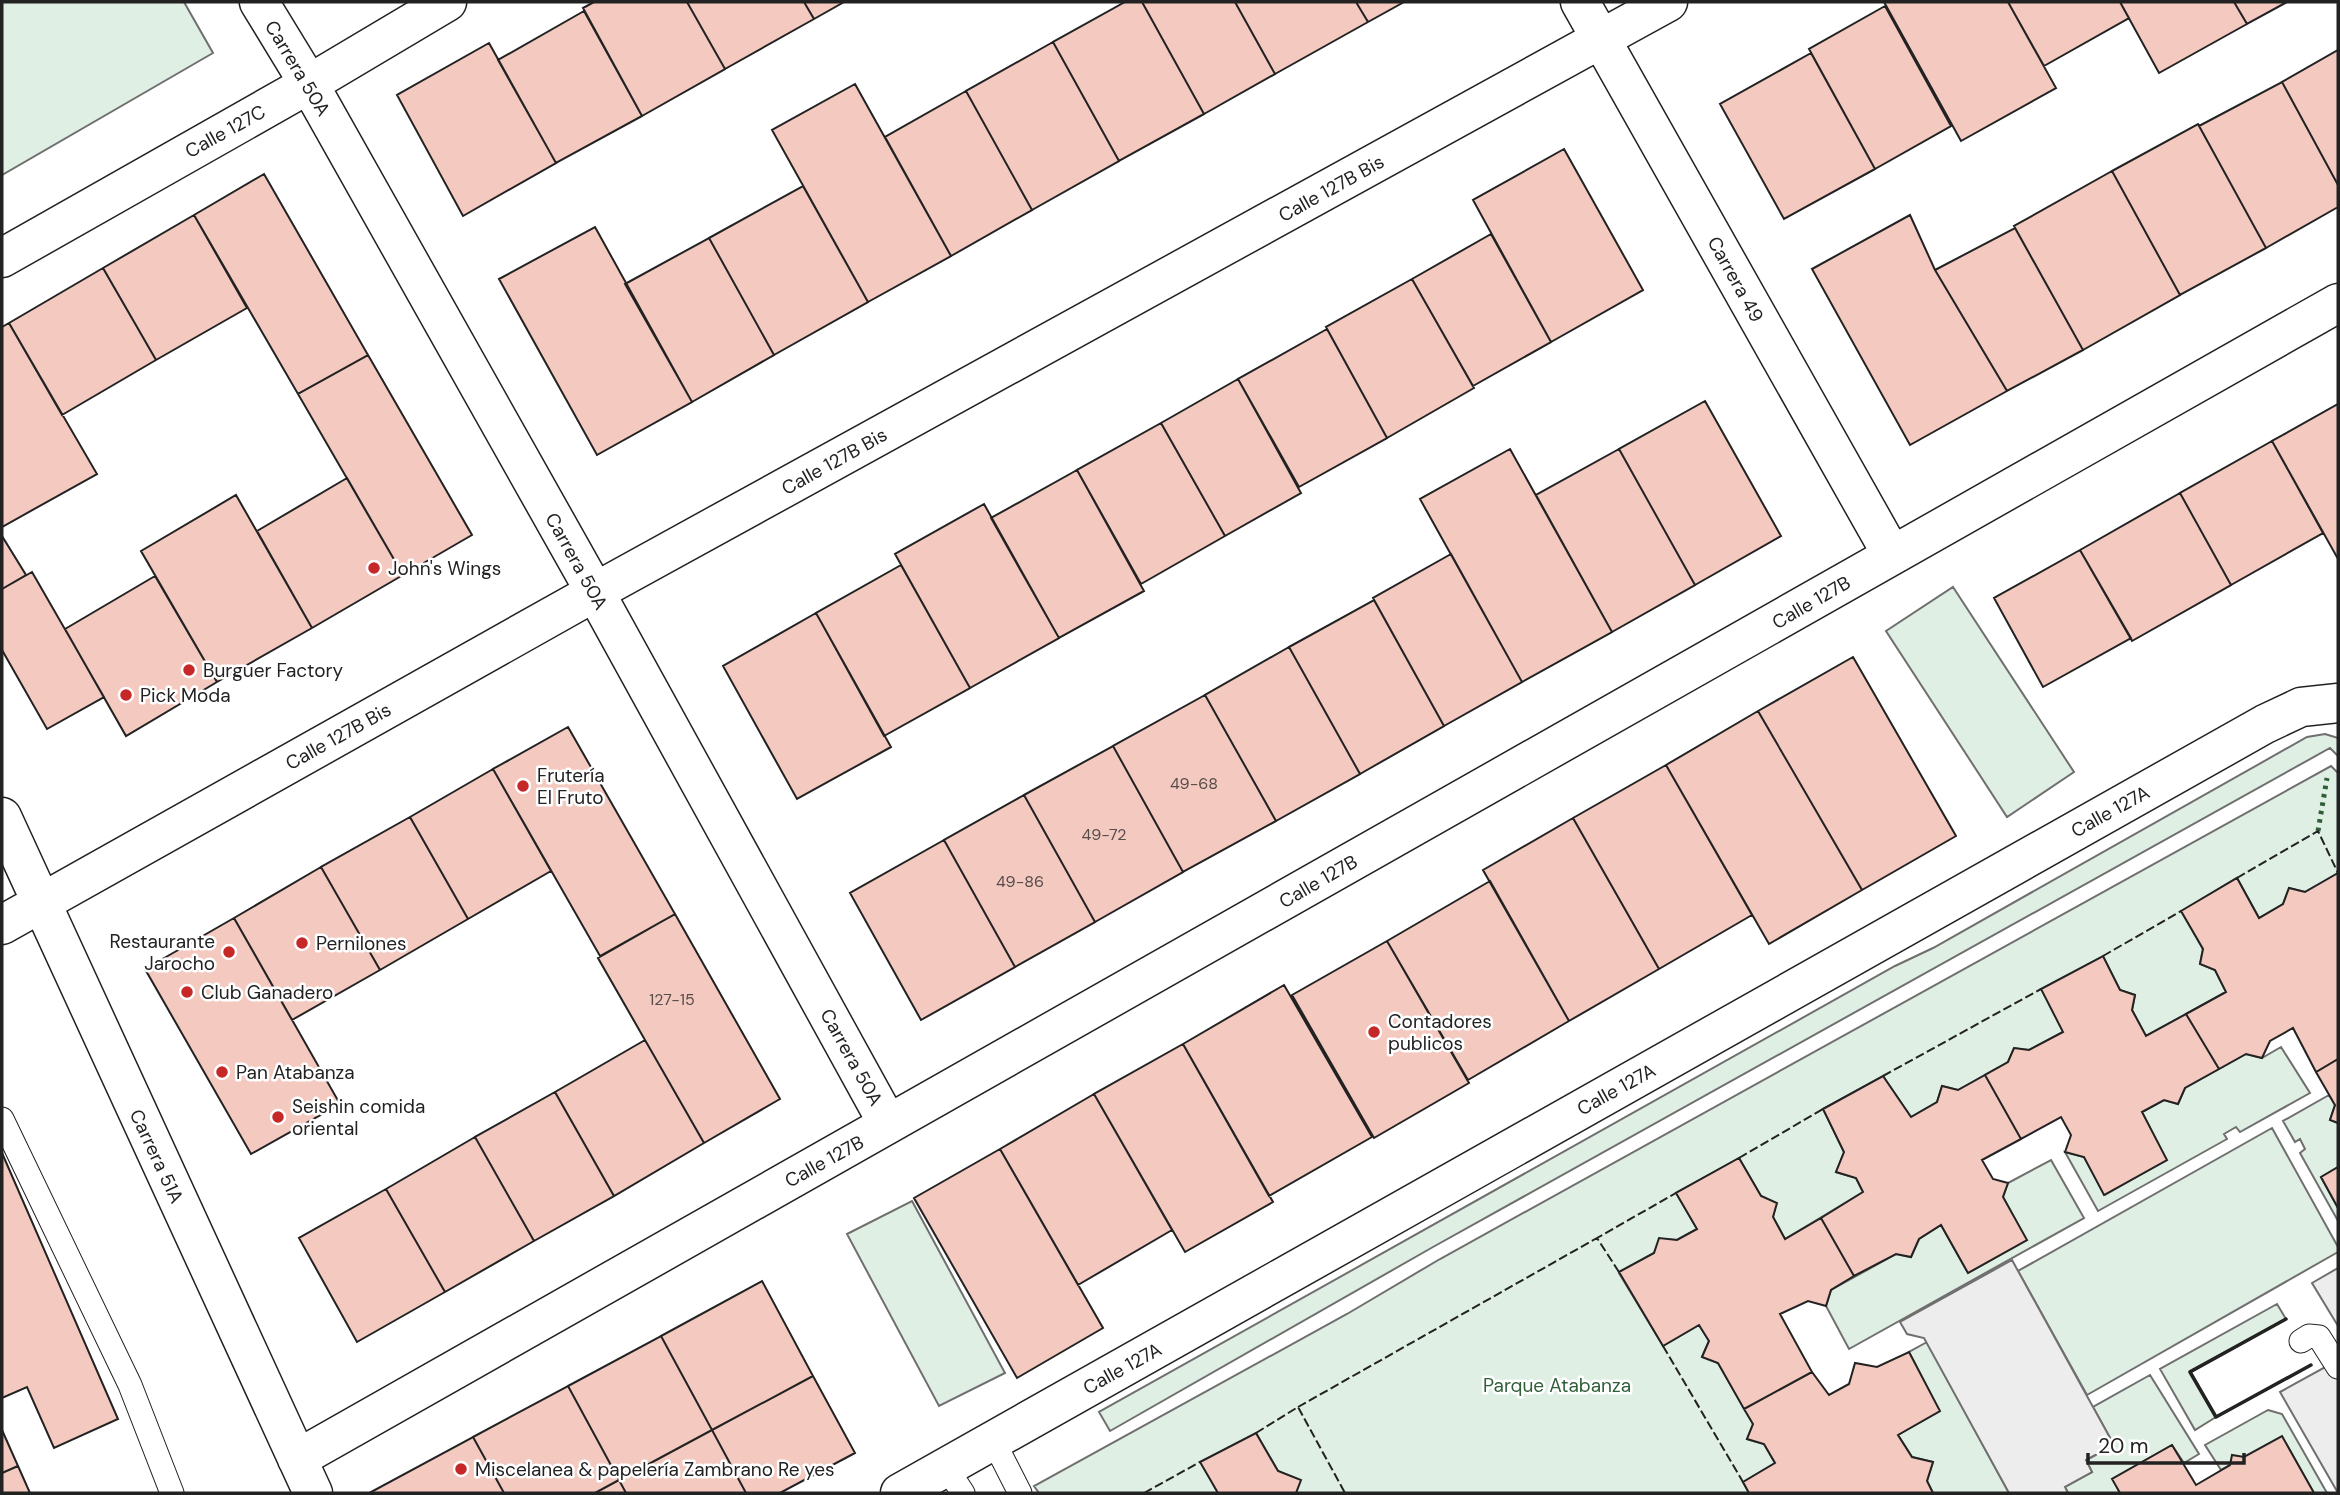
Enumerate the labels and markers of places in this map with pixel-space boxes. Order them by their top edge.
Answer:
place label: John's Wings [388,556,501,581]
marker: John's Wings [366,560,382,576]
place label: Burguer Factory [203,658,343,683]
marker: Burguer Factory [181,662,197,678]
place label: Pick Moda [140,683,231,708]
marker: Pick Moda [118,687,134,703]
place label: Frutería El Fruto [537,763,605,810]
marker: Frutería El Fruto [515,778,531,794]
place label: Restaurante Jarocho [109,929,215,976]
place label: Pernilones [316,931,407,956]
marker: Pernilones [294,935,310,951]
marker: Restaurante Jarocho [221,944,237,960]
place label: Club Ganadero [201,980,333,1005]
marker: Club Ganadero [179,984,195,1000]
place label: Contadores publicos [1388,1009,1492,1056]
marker: Contadores publicos [1366,1024,1382,1040]
place label: Pan Atabanza [236,1060,355,1085]
marker: Pan Atabanza [214,1064,230,1080]
place label: Seishin comida oriental [292,1094,425,1141]
marker: Seishin comida oriental [270,1109,286,1125]
place label: Miscelanea & papelería Zambrano Re yes [475,1457,835,1482]
marker: Miscelanea & papelería Zambrano Re yes [453,1461,469,1477]

